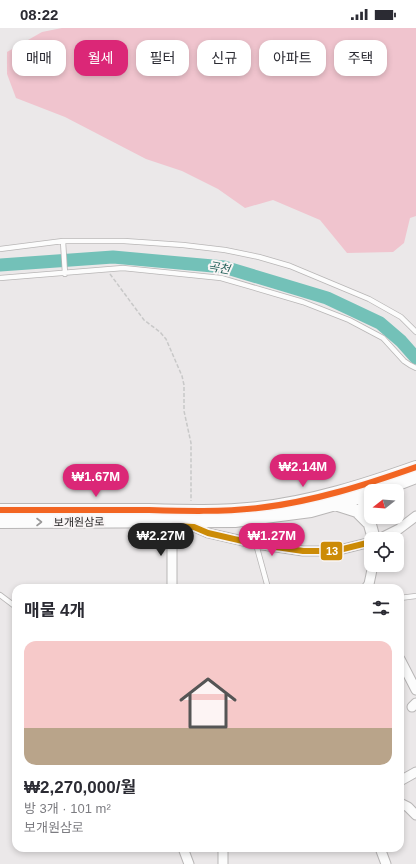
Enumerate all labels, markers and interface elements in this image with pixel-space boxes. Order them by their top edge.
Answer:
text: 08:22 [20,6,58,23]
chip: 매매 [12,40,66,76]
chip: 월세 [74,40,128,76]
chip: 필터 [136,40,189,76]
chip: 신규 [197,40,251,76]
chip: 아파트 [259,40,326,76]
chip: 주택 [334,40,387,76]
water label: 곡천 [207,259,233,277]
pin: ₩2.14M [270,454,336,488]
text: ₩2.14M [279,459,327,474]
pin: ₩1.67M [63,464,129,498]
text: ₩1.67M [72,469,120,484]
north arrow [364,484,404,524]
map controls [364,484,404,572]
street label: 보개원삼로 [54,516,104,528]
one-way arrow [36,518,42,527]
pin: ₩2.27M [128,523,194,557]
pin: ₩1.27M [239,523,305,557]
text: ₩2.27M [137,528,185,543]
text: ₩1.27M [248,528,296,543]
button: locate [364,532,404,572]
line badge: 13 [320,541,343,561]
text: 13 [326,545,338,557]
icon: filters [370,597,392,619]
text: 매물 4개 [24,601,85,620]
icon: home [172,667,244,739]
text: ₩2,270,000/월 [24,778,136,797]
text: 방 3개 · 101 m² [24,801,111,816]
text: 보개원삼로 [24,820,84,835]

